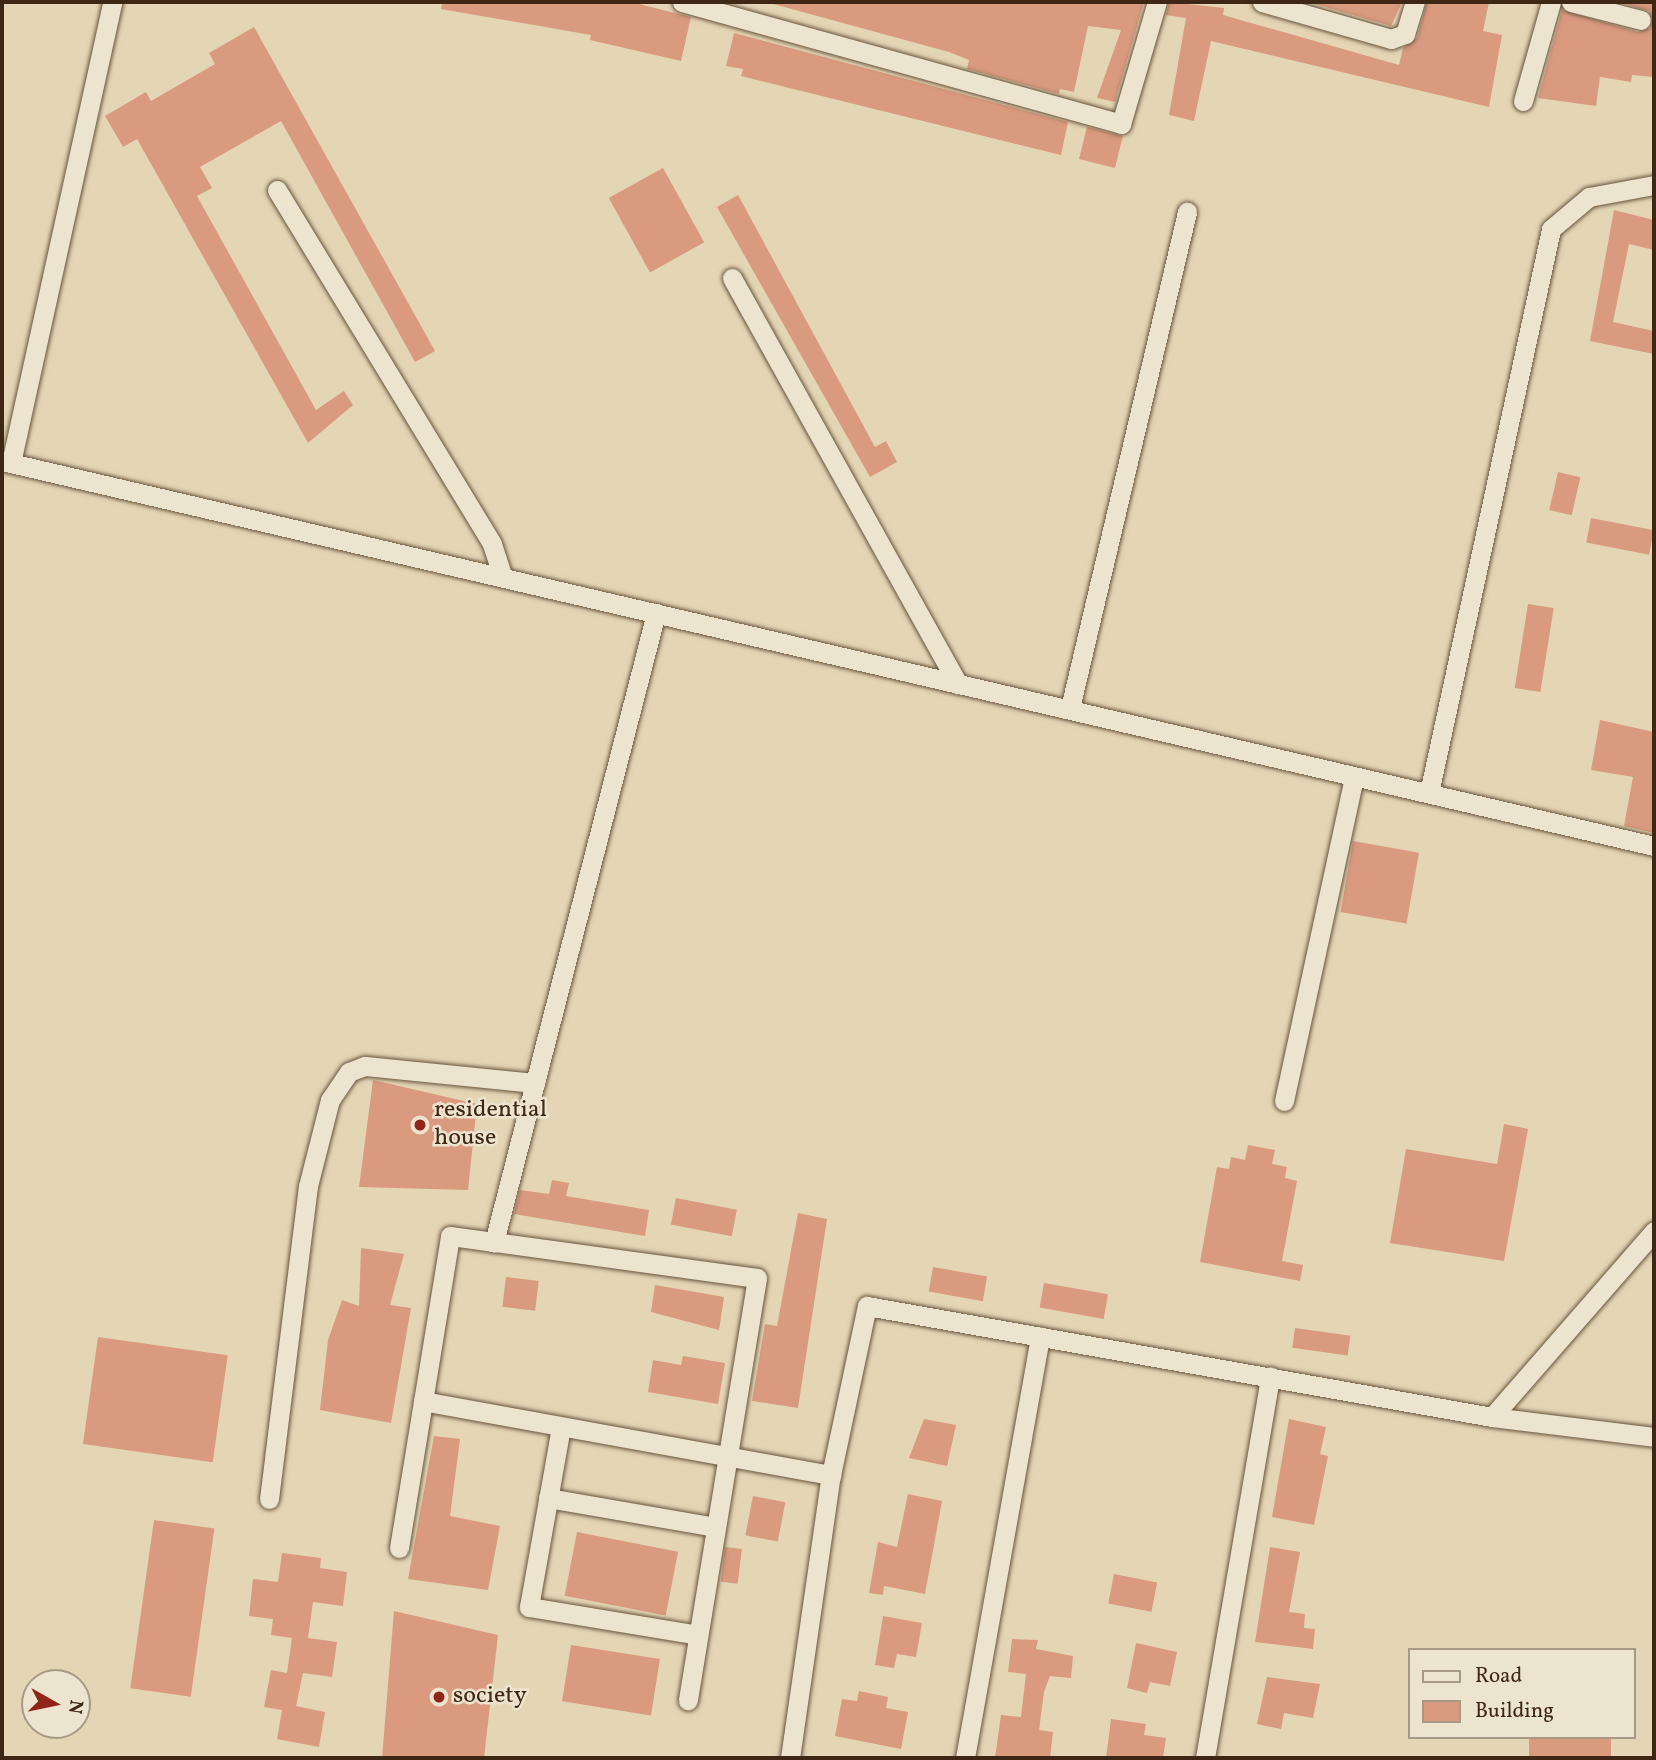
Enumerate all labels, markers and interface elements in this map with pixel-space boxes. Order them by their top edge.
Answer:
place label: residential house [434,1097,547,1153]
marker: residential house [412,1117,428,1133]
legend [1408,1648,1635,1739]
text: Road [1475,1662,1522,1691]
north arrow [21,1669,91,1739]
place label: society [453,1683,527,1711]
marker: society [431,1689,447,1705]
text: Building [1475,1697,1554,1726]
text: N [61,1698,89,1716]

